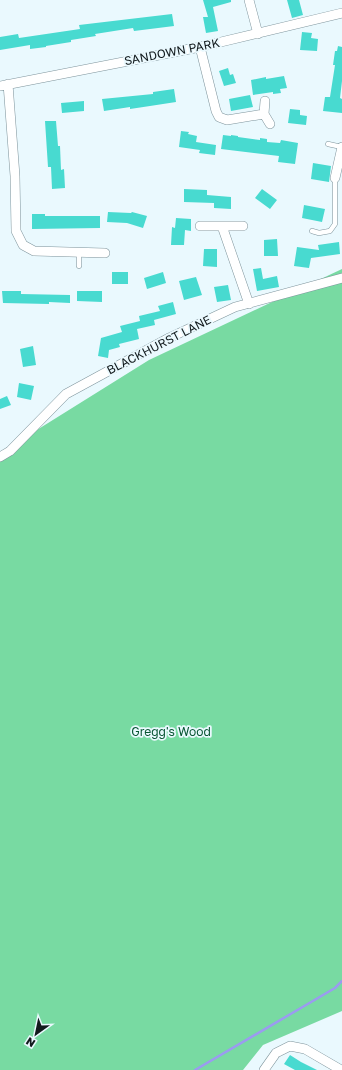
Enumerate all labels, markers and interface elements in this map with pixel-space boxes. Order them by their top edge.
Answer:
street label: SANDOWN PARK [123,35,221,68]
street label: BLACKHURST LANE [104,312,214,377]
park label: Gregg's Wood [131,724,211,739]
north arrow [16,1014,56,1054]
text: N [23,1035,37,1051]

